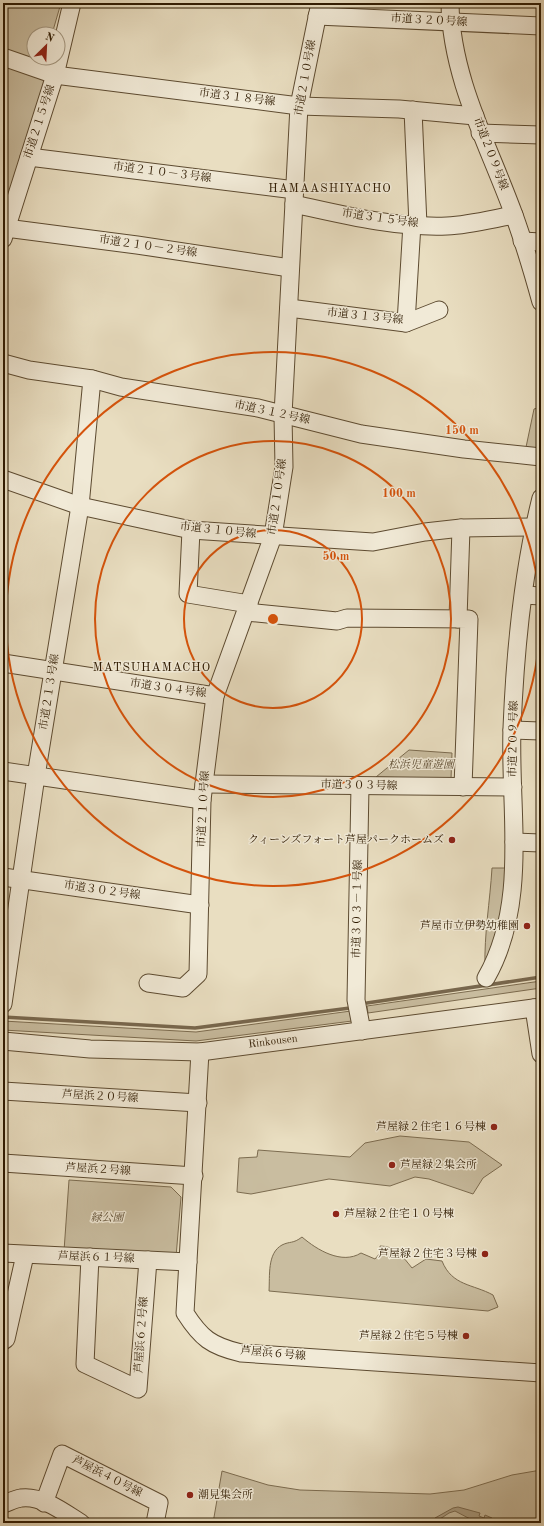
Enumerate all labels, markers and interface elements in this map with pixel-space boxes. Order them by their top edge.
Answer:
street label: 市道３２０号線 [390,11,468,29]
north arrow [26,26,66,66]
text: N [43,32,56,45]
street label: 市道２１０号線 [292,39,318,117]
street label: 市道２１５号線 [21,83,57,160]
street label: 市道３１８号線 [198,86,276,108]
street label: 市道２０９号線 [471,115,511,192]
street label: 市道２１０－３号線 [112,160,212,184]
district label: HAMAASHIYACHO [268,183,392,195]
street label: 市道３１５号線 [341,206,419,230]
street label: 市道２１０－２号線 [98,233,198,259]
street label: 市道３１３号線 [326,306,404,326]
street label: 市道３１２号線 [233,398,311,426]
text: 150 m [445,424,479,437]
street label: 市道２１０号線 [265,458,289,536]
text: 100 m [382,488,416,500]
street label: 市道３１０号線 [179,520,257,540]
text: 50 m [323,550,350,563]
centre of rings [266,612,280,626]
street label: 市道２１３号線 [37,653,61,731]
district label: MATSUHAMACHO [93,662,211,674]
street label: 市道３０４号線 [129,676,207,700]
street label: 市道２０９号線 [506,700,520,778]
park label: 松浜児童遊園 [388,758,456,771]
street label: 市道２１０号線 [194,770,212,848]
street label: 市道３０３号線 [320,778,398,792]
place label: クィーンズフォート芦屋パークホームズ [248,833,444,846]
marker: クィーンズフォート芦屋パークホームズ [447,835,457,845]
street label: 市道３０３－１号線 [350,859,364,959]
street label: 市道３０２号線 [63,878,141,902]
place label: 芦屋市立伊勢幼稚園 [420,919,519,932]
marker: 芦屋市立伊勢幼稚園 [522,921,532,931]
street label: Rinkousen [248,1034,298,1050]
street label: 芦屋浜２０号線 [61,1087,139,1105]
place label: 芦屋緑２住宅１６号棟 [376,1120,486,1133]
marker: 芦屋緑２住宅１６号棟 [489,1122,499,1132]
place label: 芦屋緑２集会所 [400,1158,477,1171]
marker: 芦屋緑２集会所 [387,1160,397,1170]
street label: 芦屋浜２号線 [65,1161,131,1177]
place label: 芦屋緑２住宅１０号棟 [344,1207,454,1220]
marker: 芦屋緑２住宅１０号棟 [331,1209,341,1219]
park label: 緑公園 [91,1211,125,1224]
place label: 芦屋緑２住宅３号棟 [378,1247,477,1260]
street label: 芦屋浜６１号線 [57,1249,135,1265]
marker: 芦屋緑２住宅３号棟 [480,1249,490,1259]
street label: 芦屋浜６２号線 [132,1296,150,1374]
place label: 芦屋緑２住宅５号棟 [359,1329,458,1342]
marker: 芦屋緑２住宅５号棟 [461,1331,471,1341]
street label: 芦屋浜６号線 [240,1344,307,1362]
street label: 芦屋浜４０号線 [70,1453,145,1499]
place label: 潮見集会所 [198,1488,253,1501]
marker: 潮見集会所 [185,1490,195,1500]

